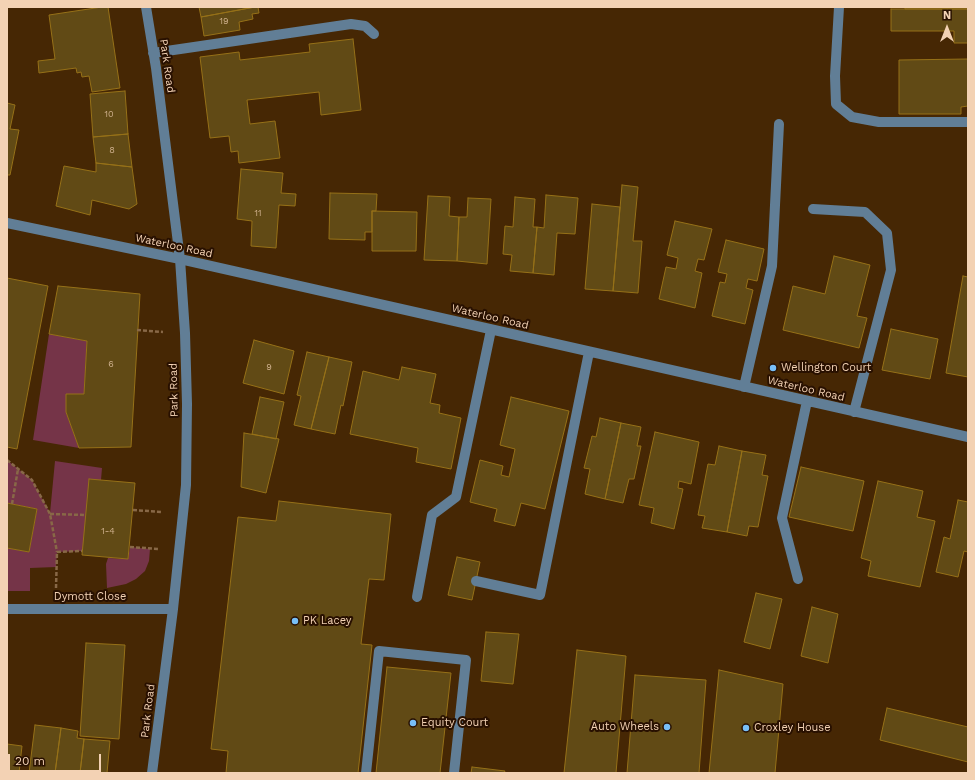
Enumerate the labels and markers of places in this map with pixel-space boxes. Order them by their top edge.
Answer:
place label: Wellington Court [781,361,871,375]
marker: Wellington Court [768,363,778,373]
place label: PK Lacey [303,614,351,628]
marker: PK Lacey [290,616,300,626]
place label: Equity Court [421,716,488,730]
marker: Equity Court [408,718,418,728]
place label: Auto Wheels [591,720,659,734]
place label: Croxley House [754,721,830,735]
marker: Auto Wheels [662,722,672,732]
marker: Croxley House [741,723,751,733]

